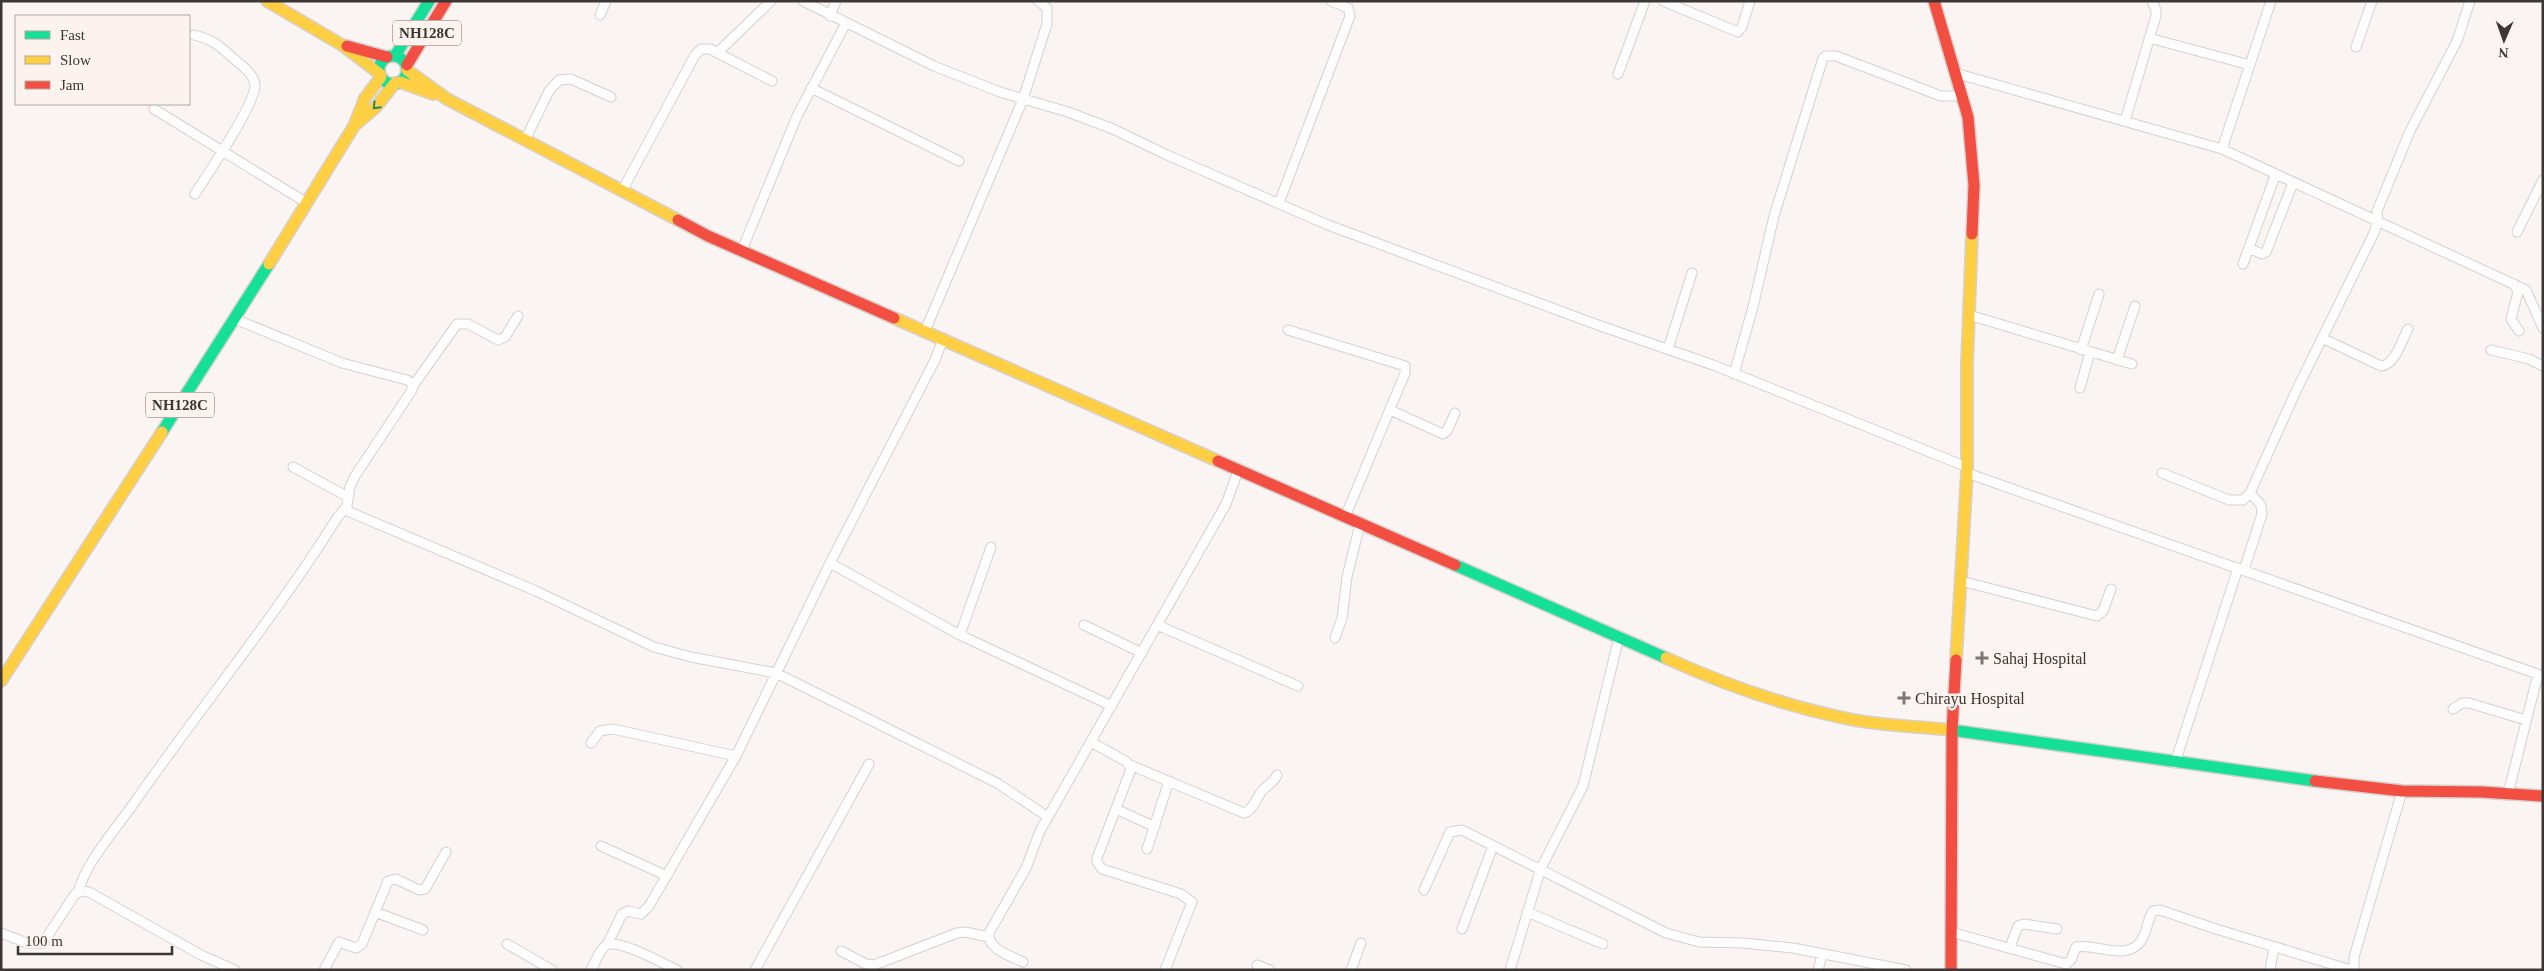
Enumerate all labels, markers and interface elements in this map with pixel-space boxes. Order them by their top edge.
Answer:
legend [15,15,190,105]
north arrow [2479,15,2529,65]
road number: NH128C [393,20,461,46]
text: Fast [60,27,86,43]
text: N [2498,45,2509,60]
text: Slow [60,52,91,68]
text: Jam [60,77,84,93]
one-way arrow [373,100,382,109]
road number: NH128C [146,392,214,418]
place label: Sahaj Hospital [1993,650,2087,668]
marker: Sahaj Hospital [1975,651,1989,665]
place label: Chirayu Hospital [1915,690,2025,708]
marker: Chirayu Hospital [1897,691,1911,705]
scale bar [18,924,171,956]
text: 100 m [25,933,63,949]

